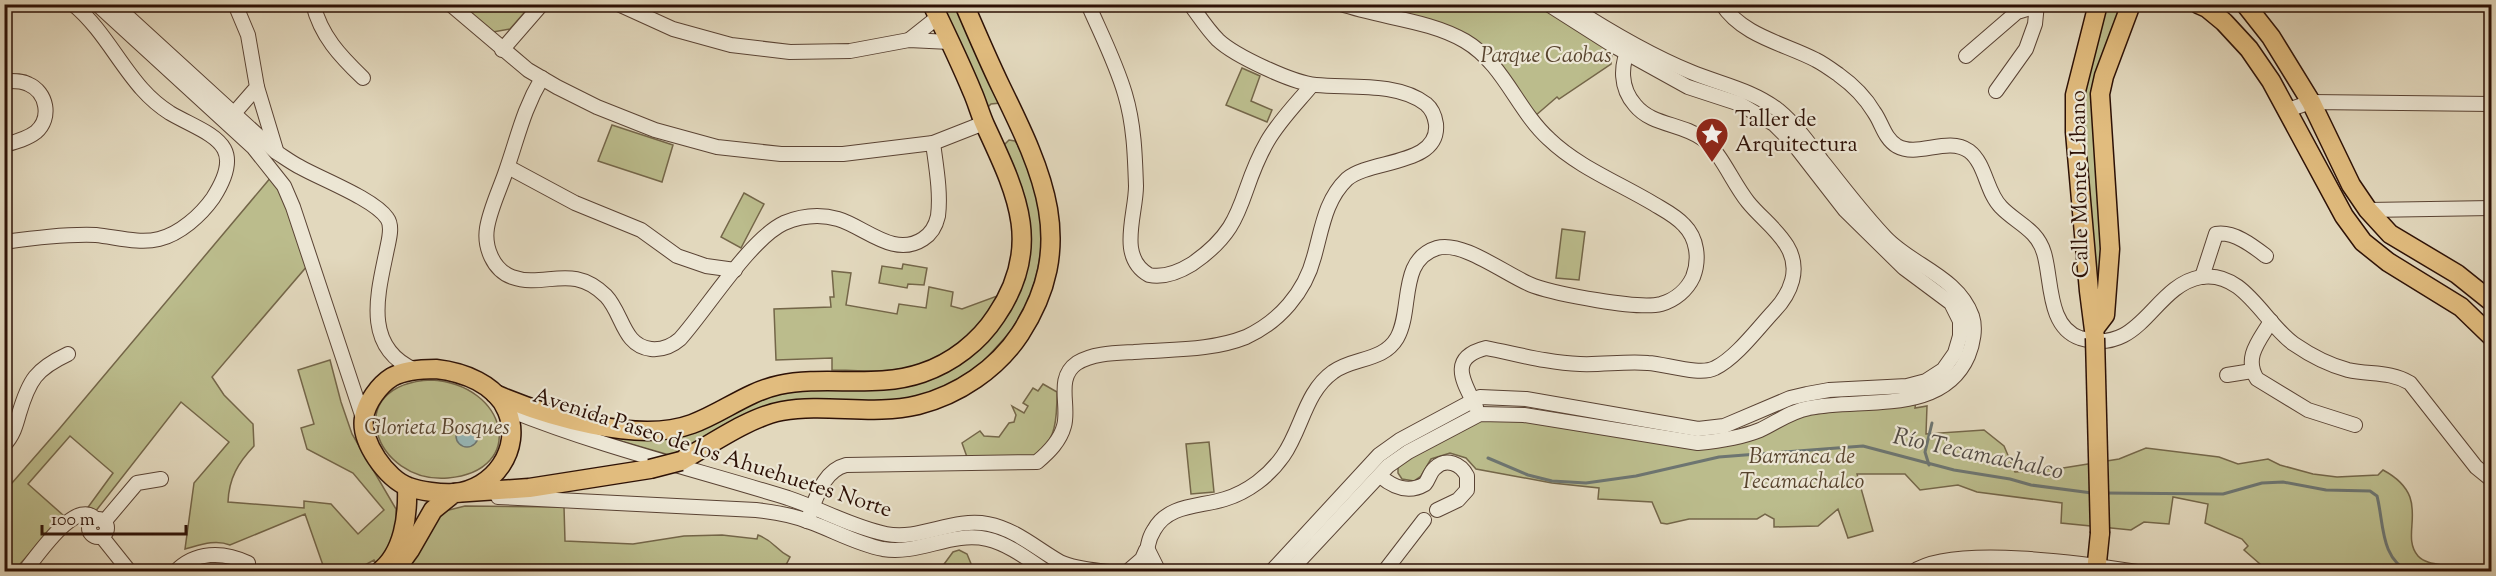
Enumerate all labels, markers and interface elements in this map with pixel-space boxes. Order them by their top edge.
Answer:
park label: Parque Caobas [1481,41,1612,73]
street label: Calle Monte Líbano [2063,90,2099,278]
place label: Taller de Arquitectura [1735,105,1858,162]
place icon: Taller de Arquitectura [1694,116,1730,163]
street label: Avenida Paseo de los Ahuehuetes Norte [528,381,896,527]
park label: Glorieta Bosques [364,413,510,445]
water label: Río Tecamachalco [1890,420,2066,490]
park label: Barranca de Tecamachalco [1740,442,1865,499]
scale bar [42,498,186,536]
text: 100 m [51,508,95,534]

